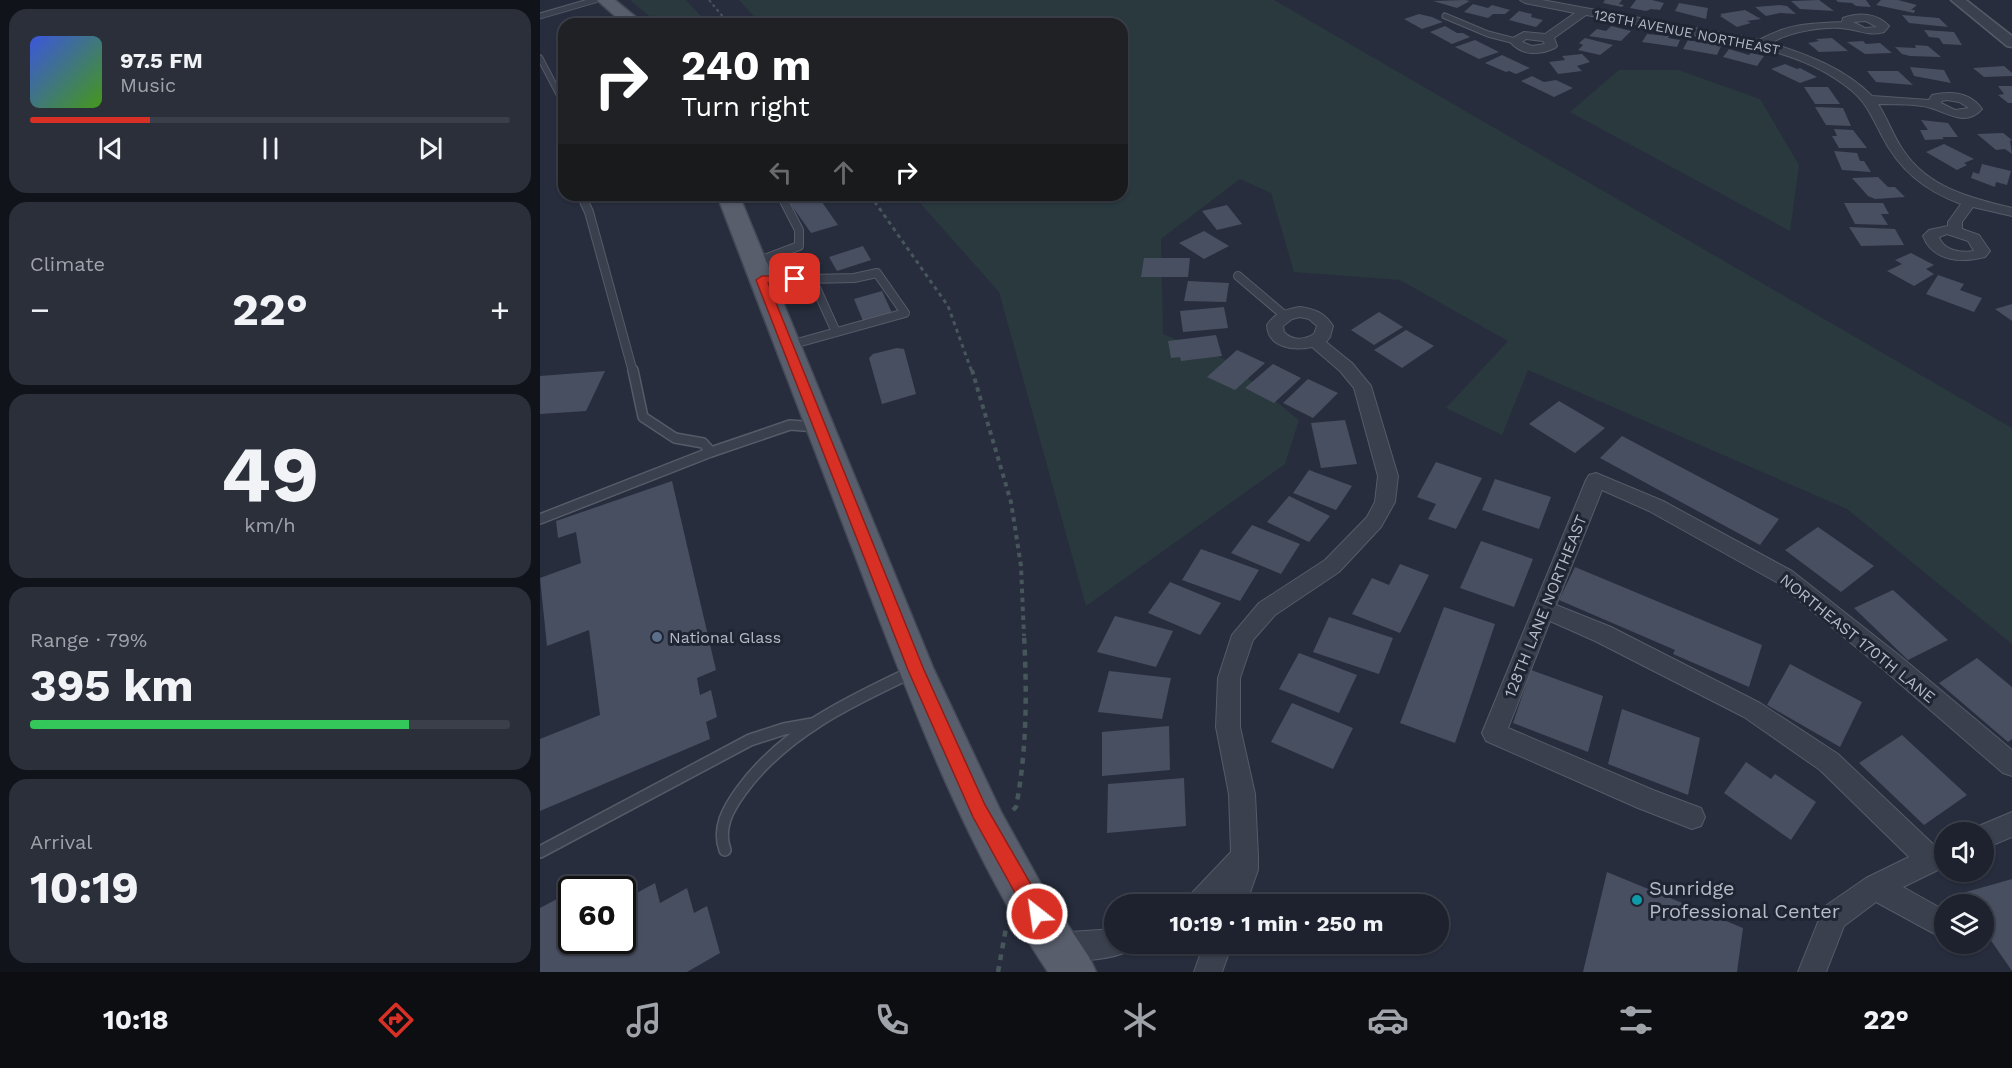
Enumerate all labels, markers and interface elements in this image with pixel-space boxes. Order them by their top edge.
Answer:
street label: 126TH AVENUE NORTHEAST [1593,6,1782,58]
text: 240 m [681,41,811,90]
icon: right [582,42,660,120]
text: 97.5 FM [120,48,203,73]
text: Music [120,73,176,97]
text: Turn right [681,91,810,123]
icon: previous [94,132,127,165]
icon: pause [254,132,287,165]
icon: next [414,132,447,165]
icon: left [764,156,797,189]
icon: ahead [827,156,860,189]
icon: right [890,156,923,189]
text: Climate [30,252,105,276]
pin [769,253,820,304]
icon: arrive [778,262,811,295]
text: 22° [232,283,308,336]
text: − [30,290,50,329]
text: + [490,290,510,329]
text: 49 [221,428,319,520]
street label: 128TH LANE NORTHEAST [1500,512,1591,700]
text: km/h [244,513,296,537]
street label: NORTHEAST 170TH LANE [1776,570,1939,707]
text: Range · 79% [30,628,147,652]
place label: National Glass [669,628,781,647]
marker: National Glass [650,630,664,644]
text: 395 km [30,659,194,712]
map controls [1934,822,1994,954]
button: sound [1934,822,1994,882]
text: Arrival [30,830,92,854]
text: 10:19 [30,861,139,914]
speed limit sign: 60 [558,876,636,954]
place label: Sunridge Professional Center [1649,876,1840,923]
position arrow [1005,882,1069,946]
marker: Sunridge Professional Center [1630,893,1644,907]
button: layers [1934,894,1994,954]
text: 10:19 · 1 min · 250 m [1170,911,1384,936]
icon: directions [375,999,417,1041]
icon: music [623,999,665,1041]
icon: phone [871,999,913,1041]
icon: climate [1119,999,1161,1041]
icon: car [1367,999,1409,1041]
icon: filters [1615,999,1657,1041]
text: 10:18 [103,1004,169,1036]
text: 22° [1863,1004,1909,1036]

